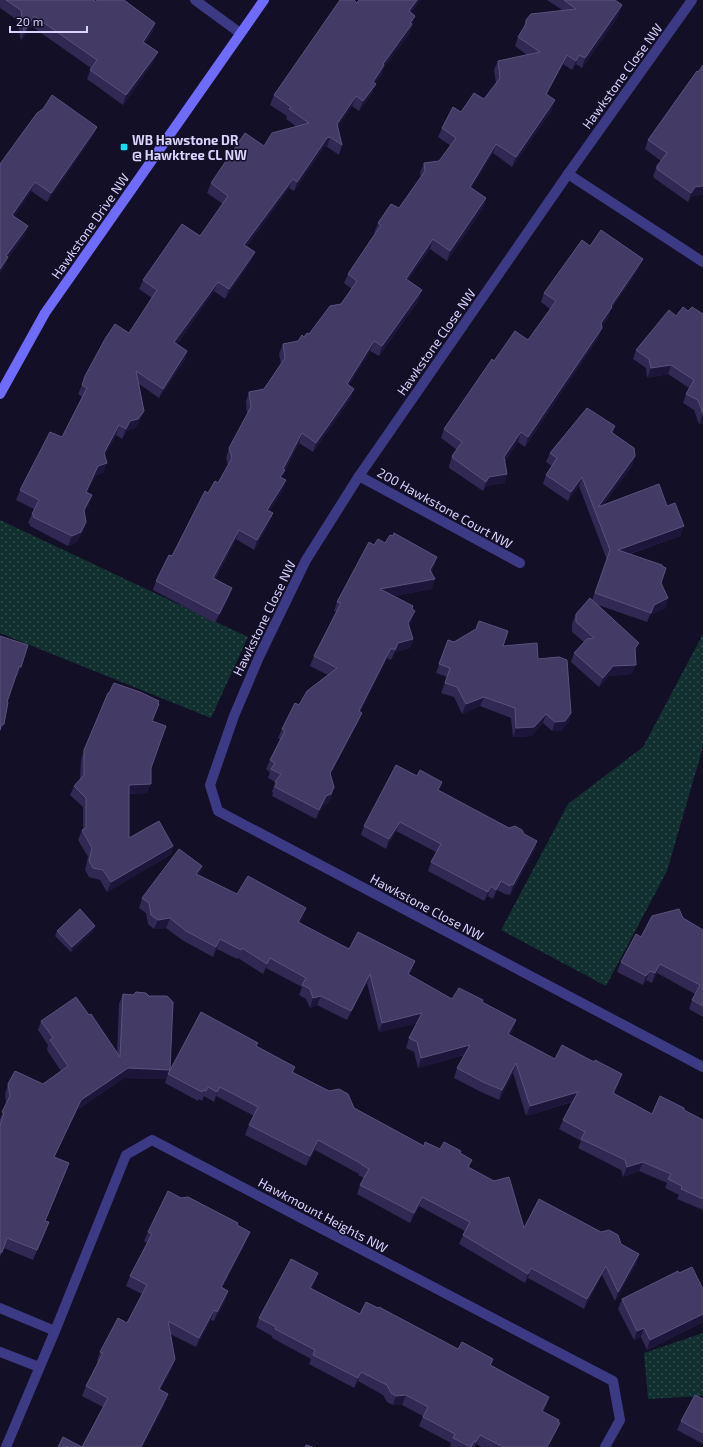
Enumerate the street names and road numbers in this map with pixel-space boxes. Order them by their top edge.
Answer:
street label: Hawkstone Close NW [578,20,666,132]
street label: Hawkstone Drive NW [48,170,132,282]
street label: Hawkstone Close NW [393,286,479,398]
street label: 200 Hawkstone Court NW [375,464,515,552]
street label: Hawkstone Close NW [229,558,299,678]
street label: Hawkstone Close NW [368,870,486,944]
street label: Hawkmount Heights NW [255,1174,391,1256]

